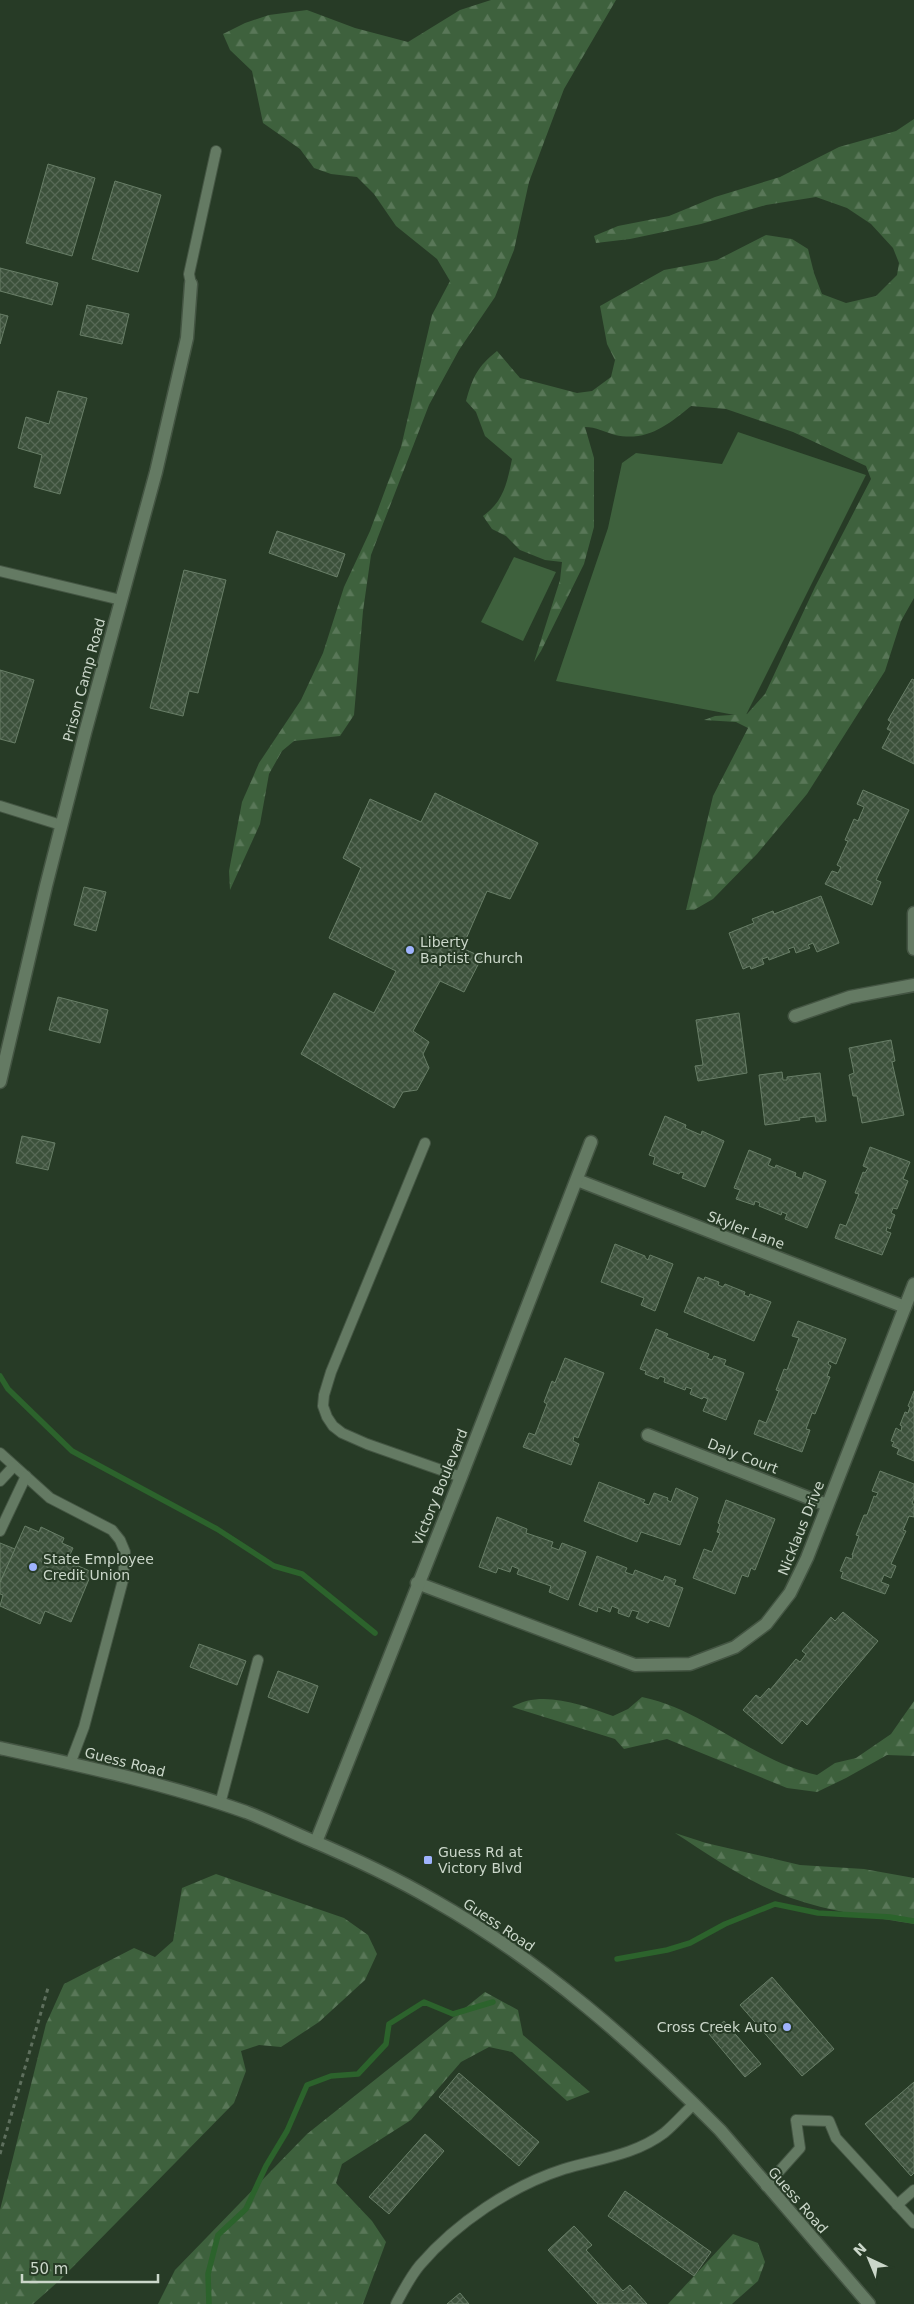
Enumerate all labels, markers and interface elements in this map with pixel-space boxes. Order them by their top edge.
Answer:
street label: Prison Camp Road [60,616,108,744]
place label: Liberty Baptist Church [420,934,523,966]
marker: Liberty Baptist Church [404,944,416,956]
street label: Skyler Lane [705,1208,787,1252]
street label: Victory Boulevard [409,1426,471,1548]
street label: Daly Court [705,1435,781,1477]
street label: Nicklaus Drive [775,1478,827,1578]
place label: State Employee Credit Union [43,1551,154,1583]
marker: State Employee Credit Union [27,1561,39,1573]
street label: Guess Road [83,1744,167,1780]
place label: Guess Rd at Victory Blvd [438,1844,523,1876]
marker: Guess Rd at Victory Blvd [422,1854,434,1866]
street label: Guess Road [460,1895,538,1955]
place label: Cross Creek Auto [657,2019,777,2035]
marker: Cross Creek Auto [781,2021,793,2033]
street label: Guess Road [765,2164,831,2236]
north arrow [844,2234,894,2284]
text: N [850,2240,870,2259]
scale bar [22,2252,159,2284]
text: 50 m [30,2260,68,2278]

